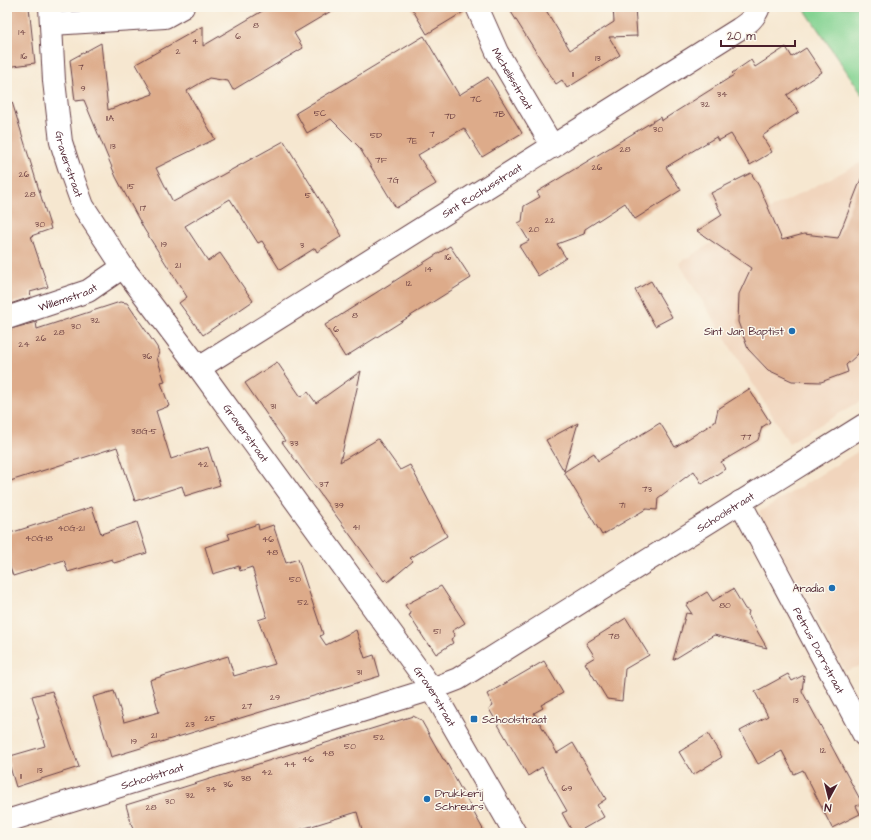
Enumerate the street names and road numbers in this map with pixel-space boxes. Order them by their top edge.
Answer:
street label: Michelisstraat [488,45,537,113]
street label: Graverstraat [52,130,87,200]
street label: Sint Rochusstraat [439,159,525,221]
street label: Willemstraat [36,279,101,315]
street label: Graverstraat [220,401,273,466]
street label: Schoolstraat [693,488,757,536]
street label: Petrus Dorrstraat [790,604,848,697]
street label: Graverstraat [410,663,460,730]
street label: Schoolstraat [119,759,186,793]

